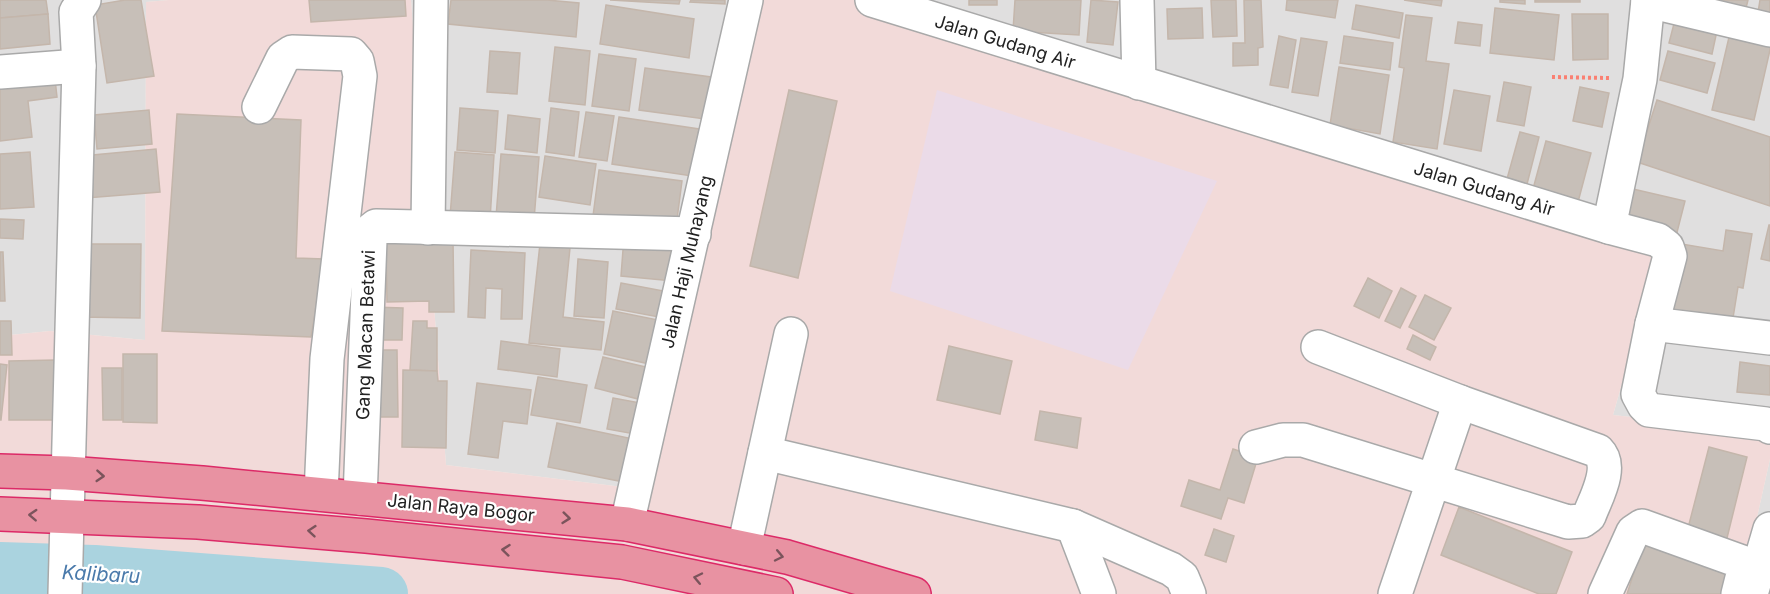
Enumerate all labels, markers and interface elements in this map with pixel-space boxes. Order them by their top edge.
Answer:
street label: Jalan Gudang Air [932,10,1078,73]
street label: Jalan Gudang Air [1411,157,1557,220]
street label: Jalan Haji Muhayang [656,173,717,350]
street label: Gang Macan Betawi [352,249,379,420]
one-way arrow [96,469,105,482]
street label: Jalan Raya Bogor [386,489,536,526]
one-way arrow [29,509,38,522]
one-way arrow [562,511,571,524]
one-way arrow [307,525,316,538]
one-way arrow [501,544,510,557]
one-way arrow [774,548,784,561]
water label: Kalibaru [61,560,141,588]
one-way arrow [694,572,704,585]

